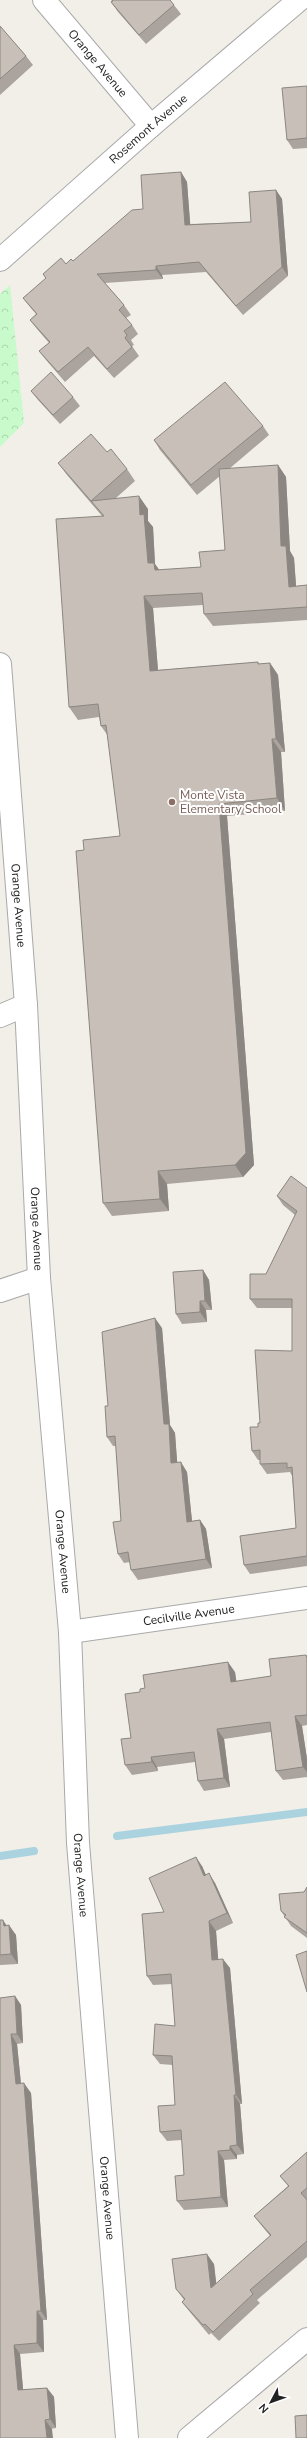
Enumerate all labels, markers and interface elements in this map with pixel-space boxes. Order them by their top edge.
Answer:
street label: Orange Avenue [64,26,131,100]
street label: Rosemont Avenue [106,90,191,167]
place label: Monte Vista Elementary School [180,787,282,817]
marker: Monte Vista Elementary School [167,797,177,807]
street label: Orange Avenue [7,863,30,948]
street label: Orange Avenue [27,1186,47,1271]
street label: Orange Avenue [51,1509,75,1594]
street label: Cecilville Avenue [142,1600,236,1629]
street label: Orange Avenue [70,1833,92,1918]
street label: Orange Avenue [96,2155,119,2241]
north arrow [251,2382,291,2422]
text: N [255,2400,272,2416]

